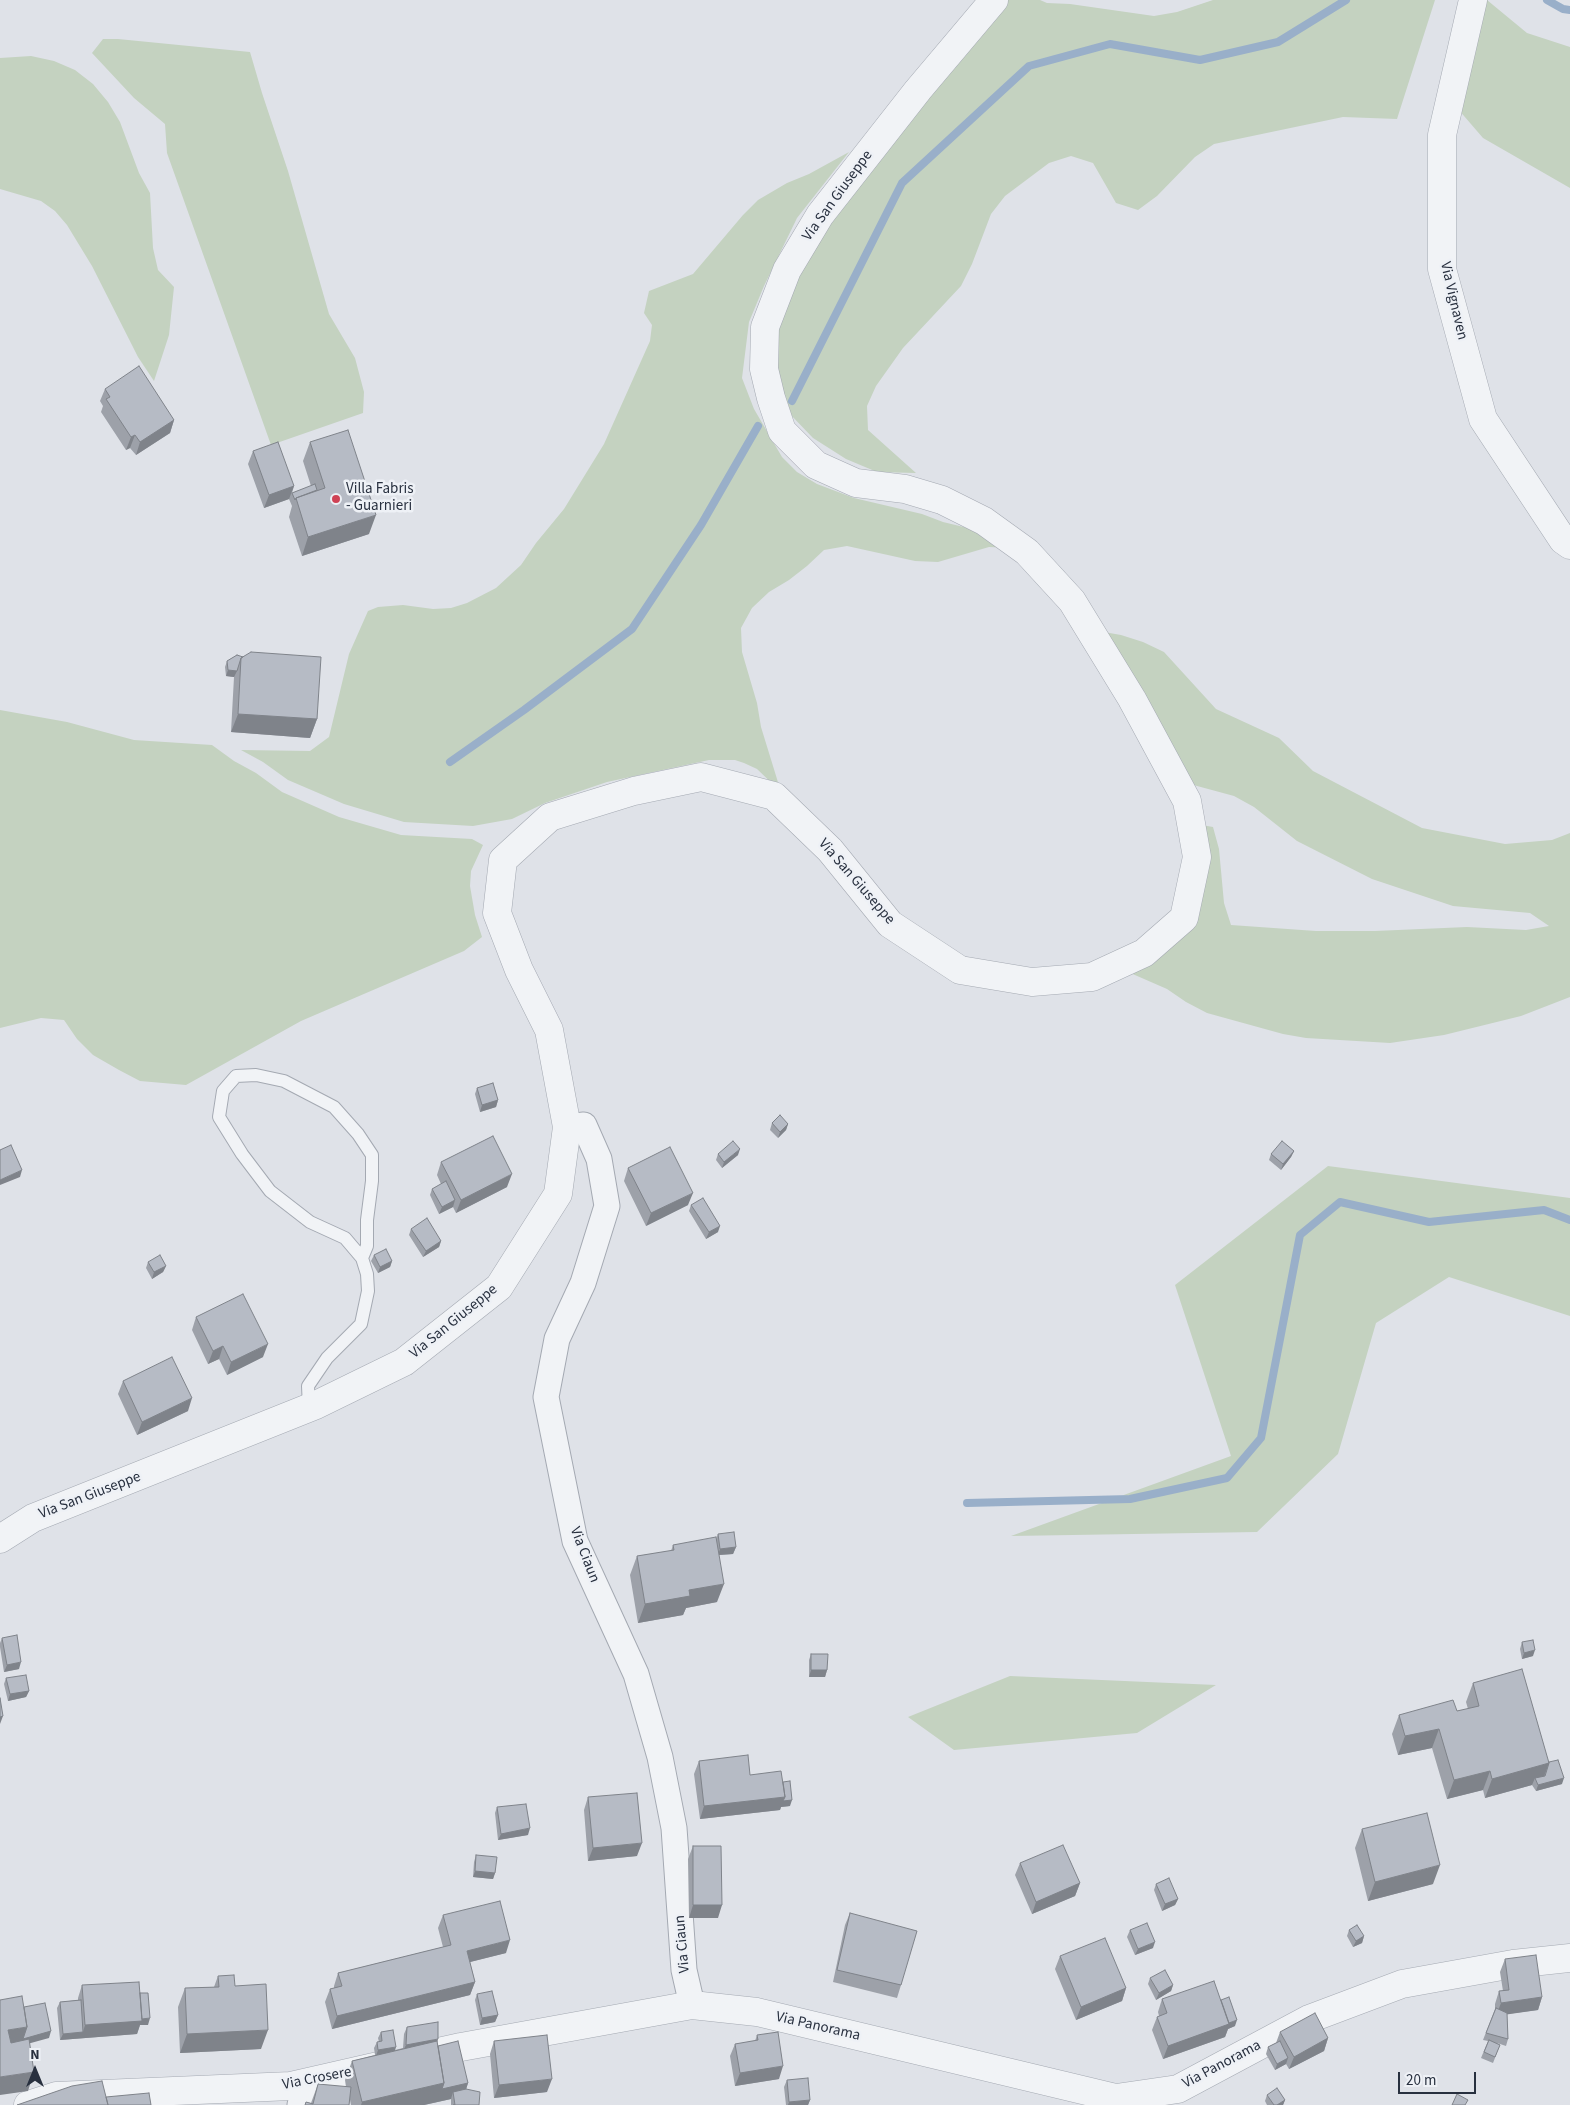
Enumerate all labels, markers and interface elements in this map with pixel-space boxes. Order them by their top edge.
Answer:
street label: Via San Giuseppe [799,147,877,245]
street label: Via Vignaven [1435,260,1471,342]
place label: Villa Fabris - Guarnieri [346,481,414,516]
marker: Villa Fabris - Guarnieri [330,493,342,505]
street label: Via San Giuseppe [814,835,898,929]
street label: Via San Giuseppe [406,1281,502,1363]
street label: Via San Giuseppe [37,1468,143,1524]
street label: Via Ciaun [565,1525,603,1585]
street label: Via Ciaun [671,1914,695,1974]
street label: Via Panorama [774,2009,862,2045]
street label: Via Panorama [1180,2037,1264,2093]
north arrow [10,2045,60,2095]
text: N [30,2045,40,2065]
scale bar [1400,2062,1478,2094]
street label: Via Crosere [281,2063,353,2095]
text: 20 m [1406,2070,1436,2091]

